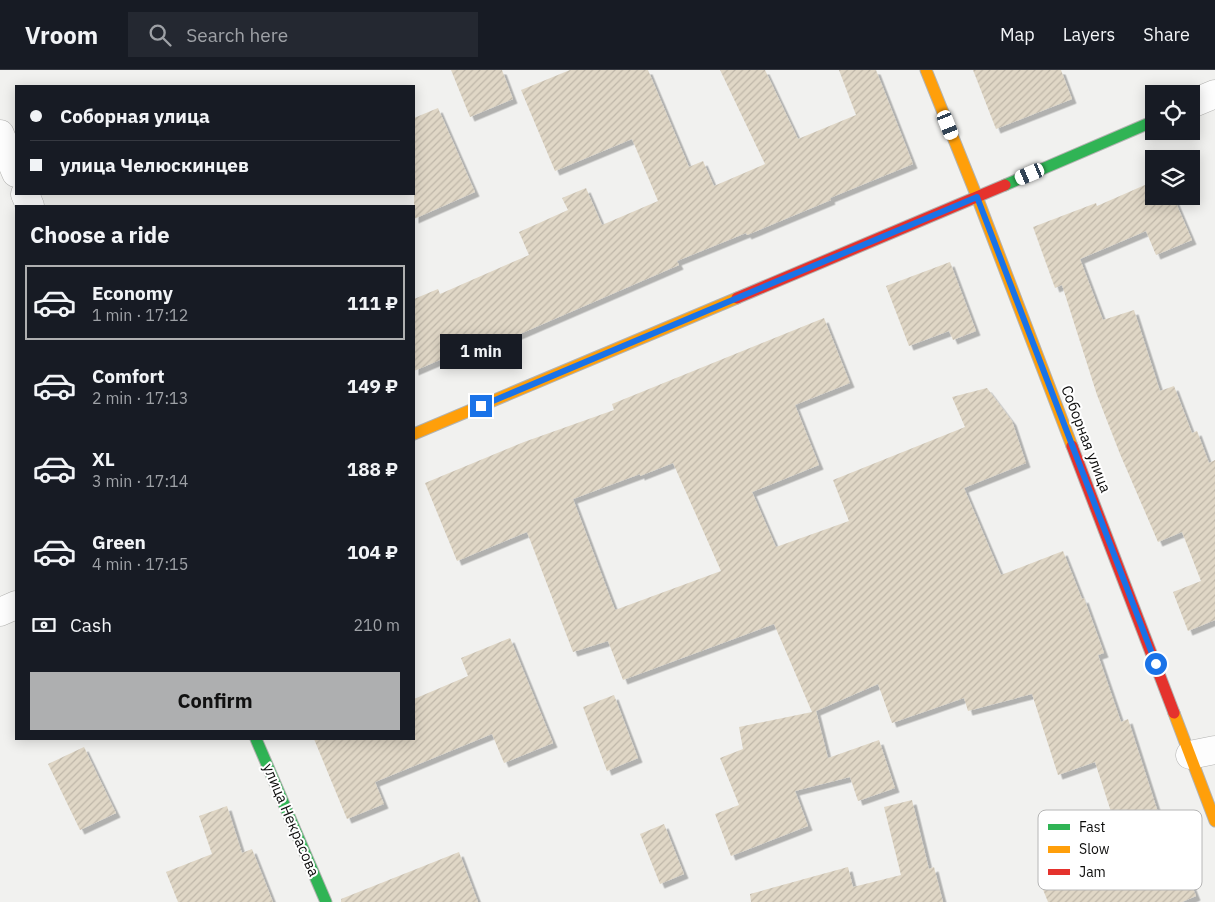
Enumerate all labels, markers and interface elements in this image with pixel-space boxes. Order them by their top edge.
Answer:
search box [128,12,478,57]
text: Vroom [25,19,98,51]
icon: search [146,21,174,49]
text: Search here [186,23,288,47]
text: Map [1000,23,1035,46]
text: Layers [1063,23,1115,46]
text: Share [1143,23,1190,46]
map controls [1145,85,1200,205]
button: locate [1145,85,1200,140]
text: Соборная улица [60,104,210,128]
car [935,108,960,142]
button: layers [1145,150,1200,205]
text: улица Челюскинцев [60,153,249,177]
car [1013,161,1046,187]
text: Choose a ride [30,220,170,249]
icon: car [32,280,77,325]
text: Economy [92,281,173,305]
text: 111 ₽ [347,291,398,315]
text: 1 min · 17:12 [92,305,188,325]
callout: 1 min [440,334,522,368]
text: 1 min [460,341,502,361]
icon: car [32,363,77,408]
text: Comfort [92,364,165,388]
text: 149 ₽ [347,374,398,398]
street label: Соборная улица [1057,383,1116,495]
text: 2 min · 17:13 [92,388,188,408]
route end [470,395,492,417]
icon: car [32,446,77,491]
text: XL [92,447,115,471]
text: 188 ₽ [347,457,398,481]
text: 3 min · 17:14 [92,471,188,491]
icon: car [32,529,77,574]
text: Green [92,530,146,554]
text: 104 ₽ [347,540,398,564]
text: 4 min · 17:15 [92,554,188,574]
icon: cash [30,611,58,639]
text: Cash [70,613,112,637]
text: 210 m [353,615,400,635]
route start [1145,653,1167,675]
button: Confirm [30,672,400,730]
street label: улица Некрасова [259,760,324,879]
legend [1038,810,1202,890]
text: Fast [1079,818,1105,836]
text: Slow [1079,840,1110,858]
text: Jam [1079,863,1106,881]

